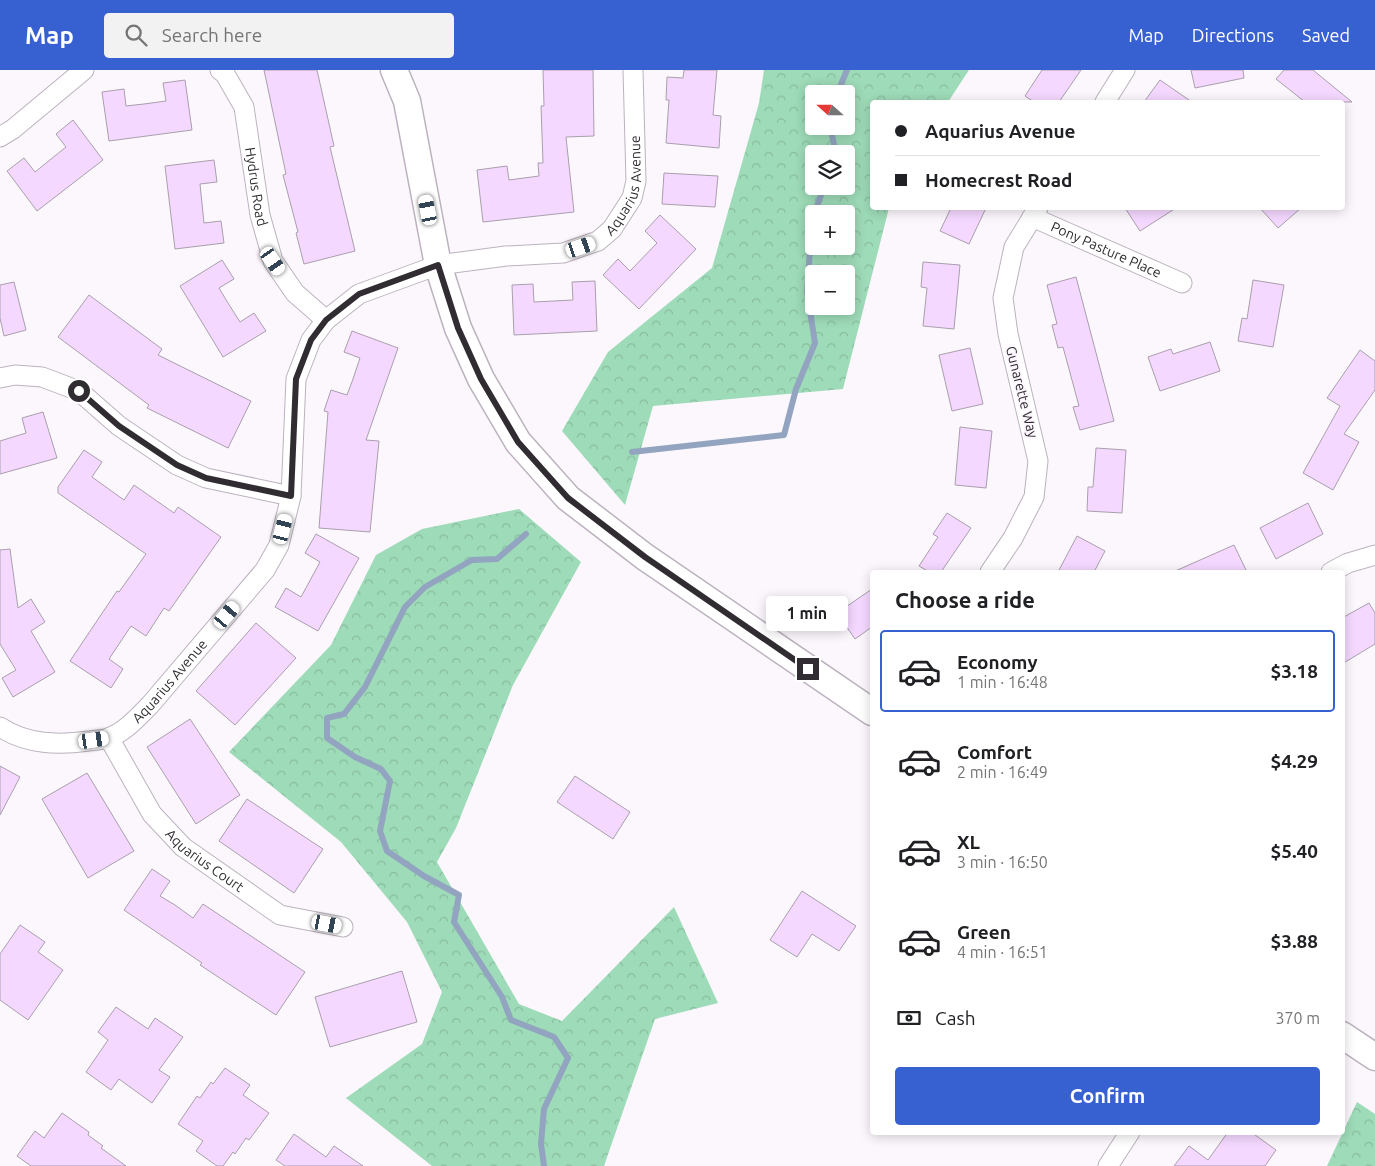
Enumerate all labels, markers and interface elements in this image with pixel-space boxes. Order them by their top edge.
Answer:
search box [104,13,454,58]
icon: search [122,21,150,49]
text: Map [25,22,74,49]
text: Search here [162,24,262,46]
text: Map [1128,25,1164,45]
text: Directions [1192,25,1274,45]
text: Saved [1302,25,1350,45]
north arrow [805,85,855,135]
map controls [805,85,855,315]
text: Aquarius Avenue [925,120,1076,142]
street label: Aquarius Avenue [602,135,644,239]
button: layers [805,145,855,195]
street label: Hydrus Road [242,146,271,228]
text: Homecrest Road [925,169,1072,191]
car [417,194,438,226]
button: + [805,205,855,255]
street label: Pony Pasture Place [1048,218,1164,281]
car [564,235,597,259]
car [258,244,287,278]
button: − [805,265,855,315]
street label: Gunarette Way [1003,344,1041,440]
route start [68,380,90,402]
car [272,513,293,545]
text: Choose a ride [895,587,1035,612]
callout: 1 min [767,596,849,632]
car [211,599,242,631]
text: 1 min [787,604,827,622]
street label: Aquarius Avenue [129,636,210,726]
icon: car [897,649,942,694]
text: Economy [957,651,1038,673]
route end [797,658,819,680]
text: $3.18 [1270,660,1318,682]
text: 1 min · 16:48 [957,673,1048,691]
car [78,730,109,750]
icon: car [897,739,942,784]
text: Comfort [957,741,1032,763]
text: $4.29 [1270,750,1318,772]
text: 2 min · 16:49 [957,763,1048,781]
street label: Aquarius Court [162,826,247,895]
icon: car [897,829,942,874]
text: XL [957,831,980,853]
text: $5.40 [1270,840,1318,862]
text: 3 min · 16:50 [957,853,1048,871]
car [310,914,343,934]
icon: car [897,919,942,964]
text: Green [957,921,1011,943]
text: $3.88 [1270,930,1318,952]
text: 4 min · 16:51 [957,943,1048,961]
icon: cash [895,1004,923,1032]
text: Cash [935,1007,976,1029]
text: 370 m [1275,1009,1320,1027]
button: Confirm [895,1067,1320,1125]

